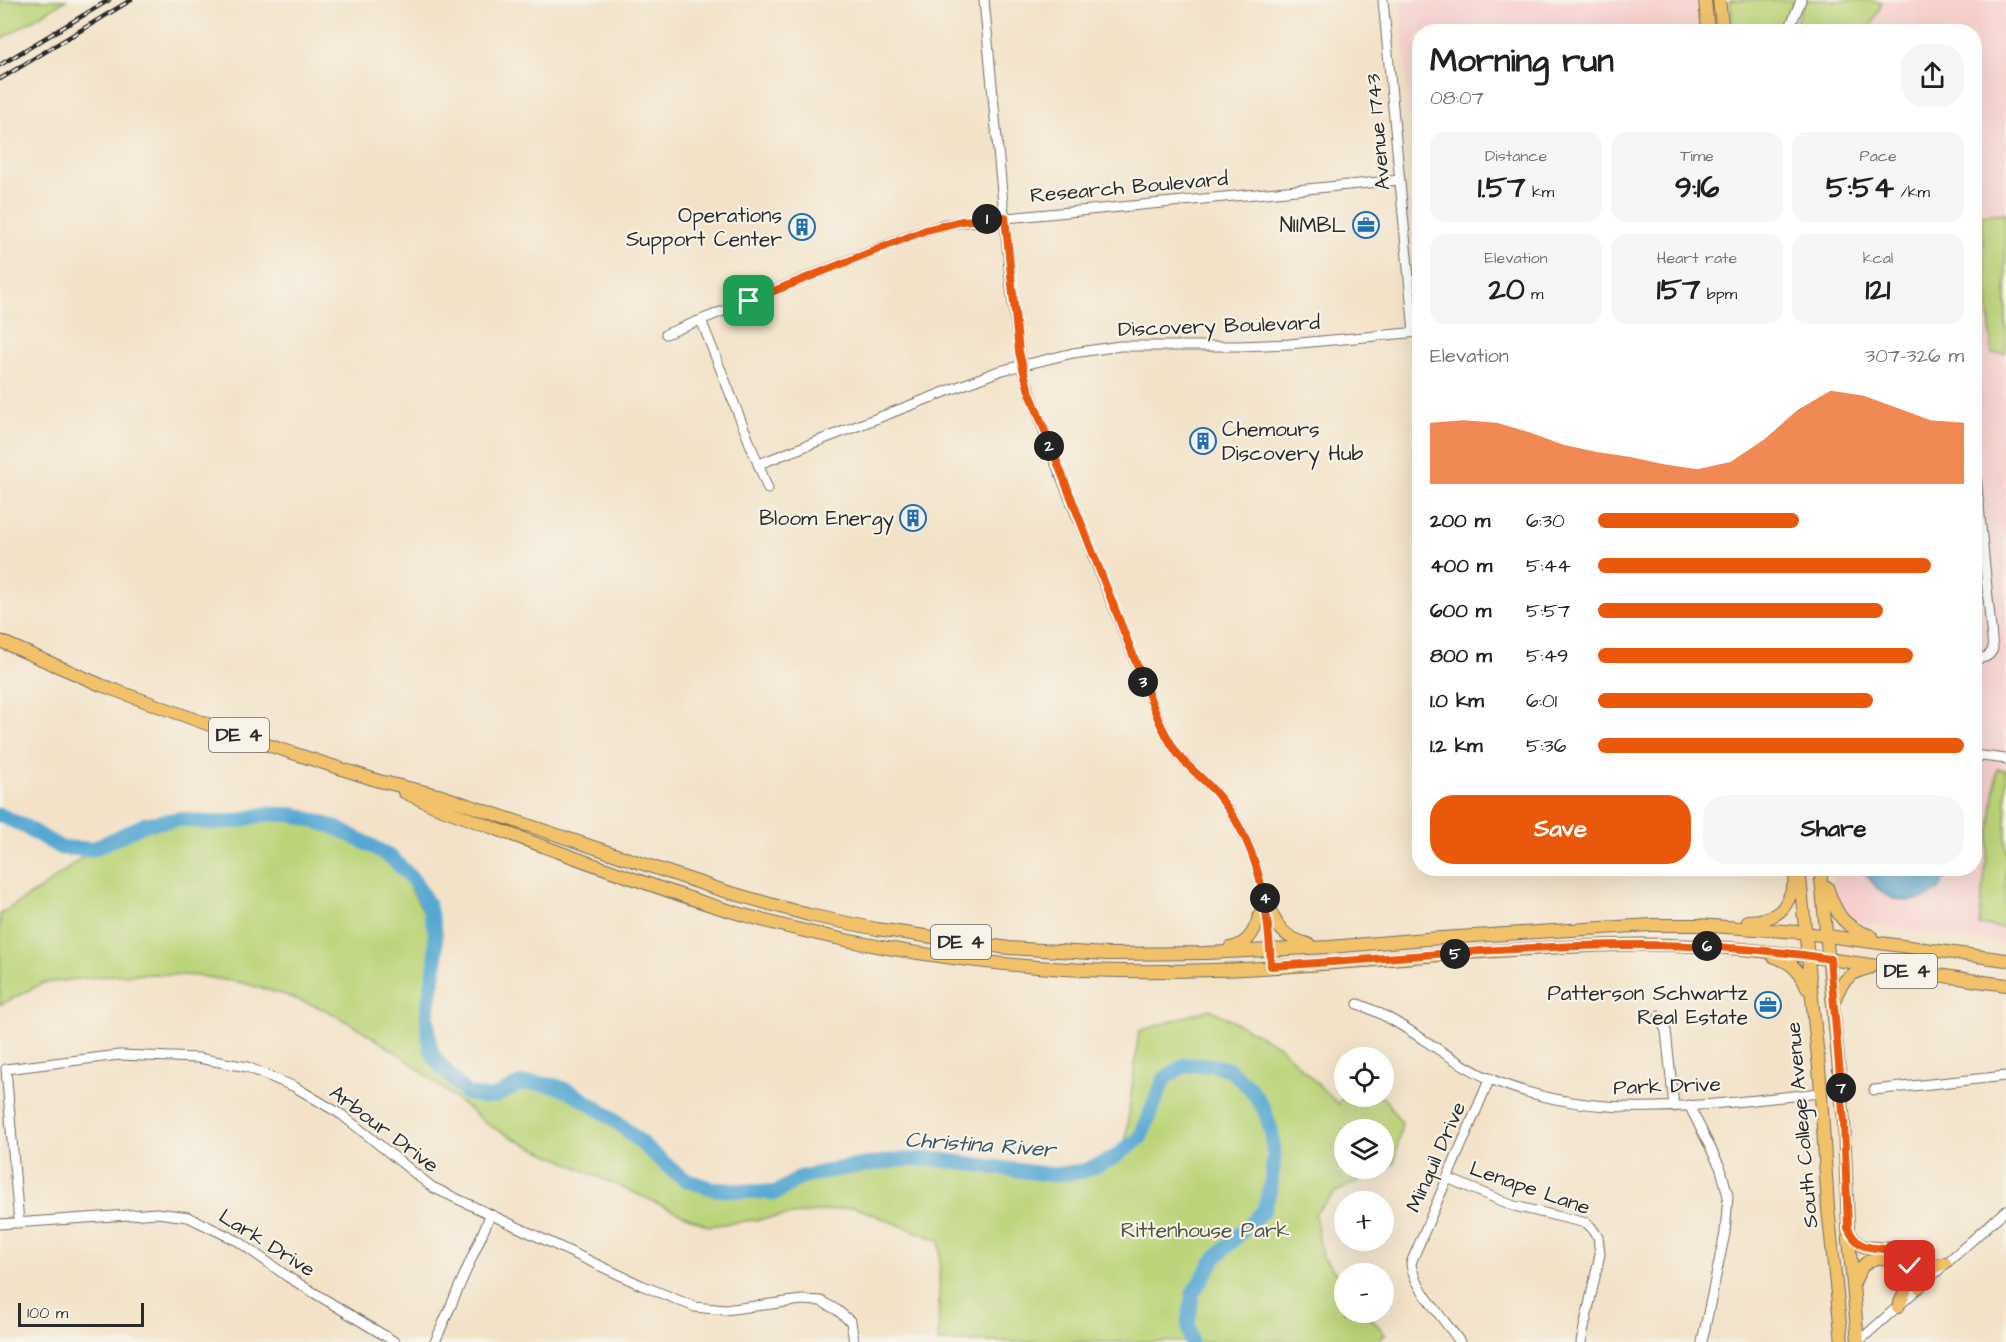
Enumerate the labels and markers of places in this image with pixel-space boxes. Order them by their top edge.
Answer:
place label: Operations Support Center [626,201,782,255]
pin: 1 [972,204,1002,234]
office icon: NIIMBL [1351,210,1381,240]
place label: NIIMBL [1280,211,1346,240]
building icon: Operations Support Center [787,212,817,242]
pin [723,275,774,326]
place label: Chemours Discovery Hub [1222,415,1364,470]
building icon: Chemours Discovery Hub [1188,426,1218,456]
pin: 2 [1034,431,1064,461]
building icon: Bloom Energy [898,503,928,533]
place label: Bloom Energy [759,504,894,535]
pin: 3 [1128,667,1158,697]
pin: 4 [1250,883,1280,913]
pin: 6 [1692,931,1722,961]
pin: 5 [1440,939,1470,969]
place label: Patterson Schwartz Real Estate [1547,979,1749,1032]
office icon: Patterson Schwartz Real Estate [1753,990,1783,1020]
pin: 7 [1826,1073,1856,1103]
pin [1884,1240,1935,1291]

